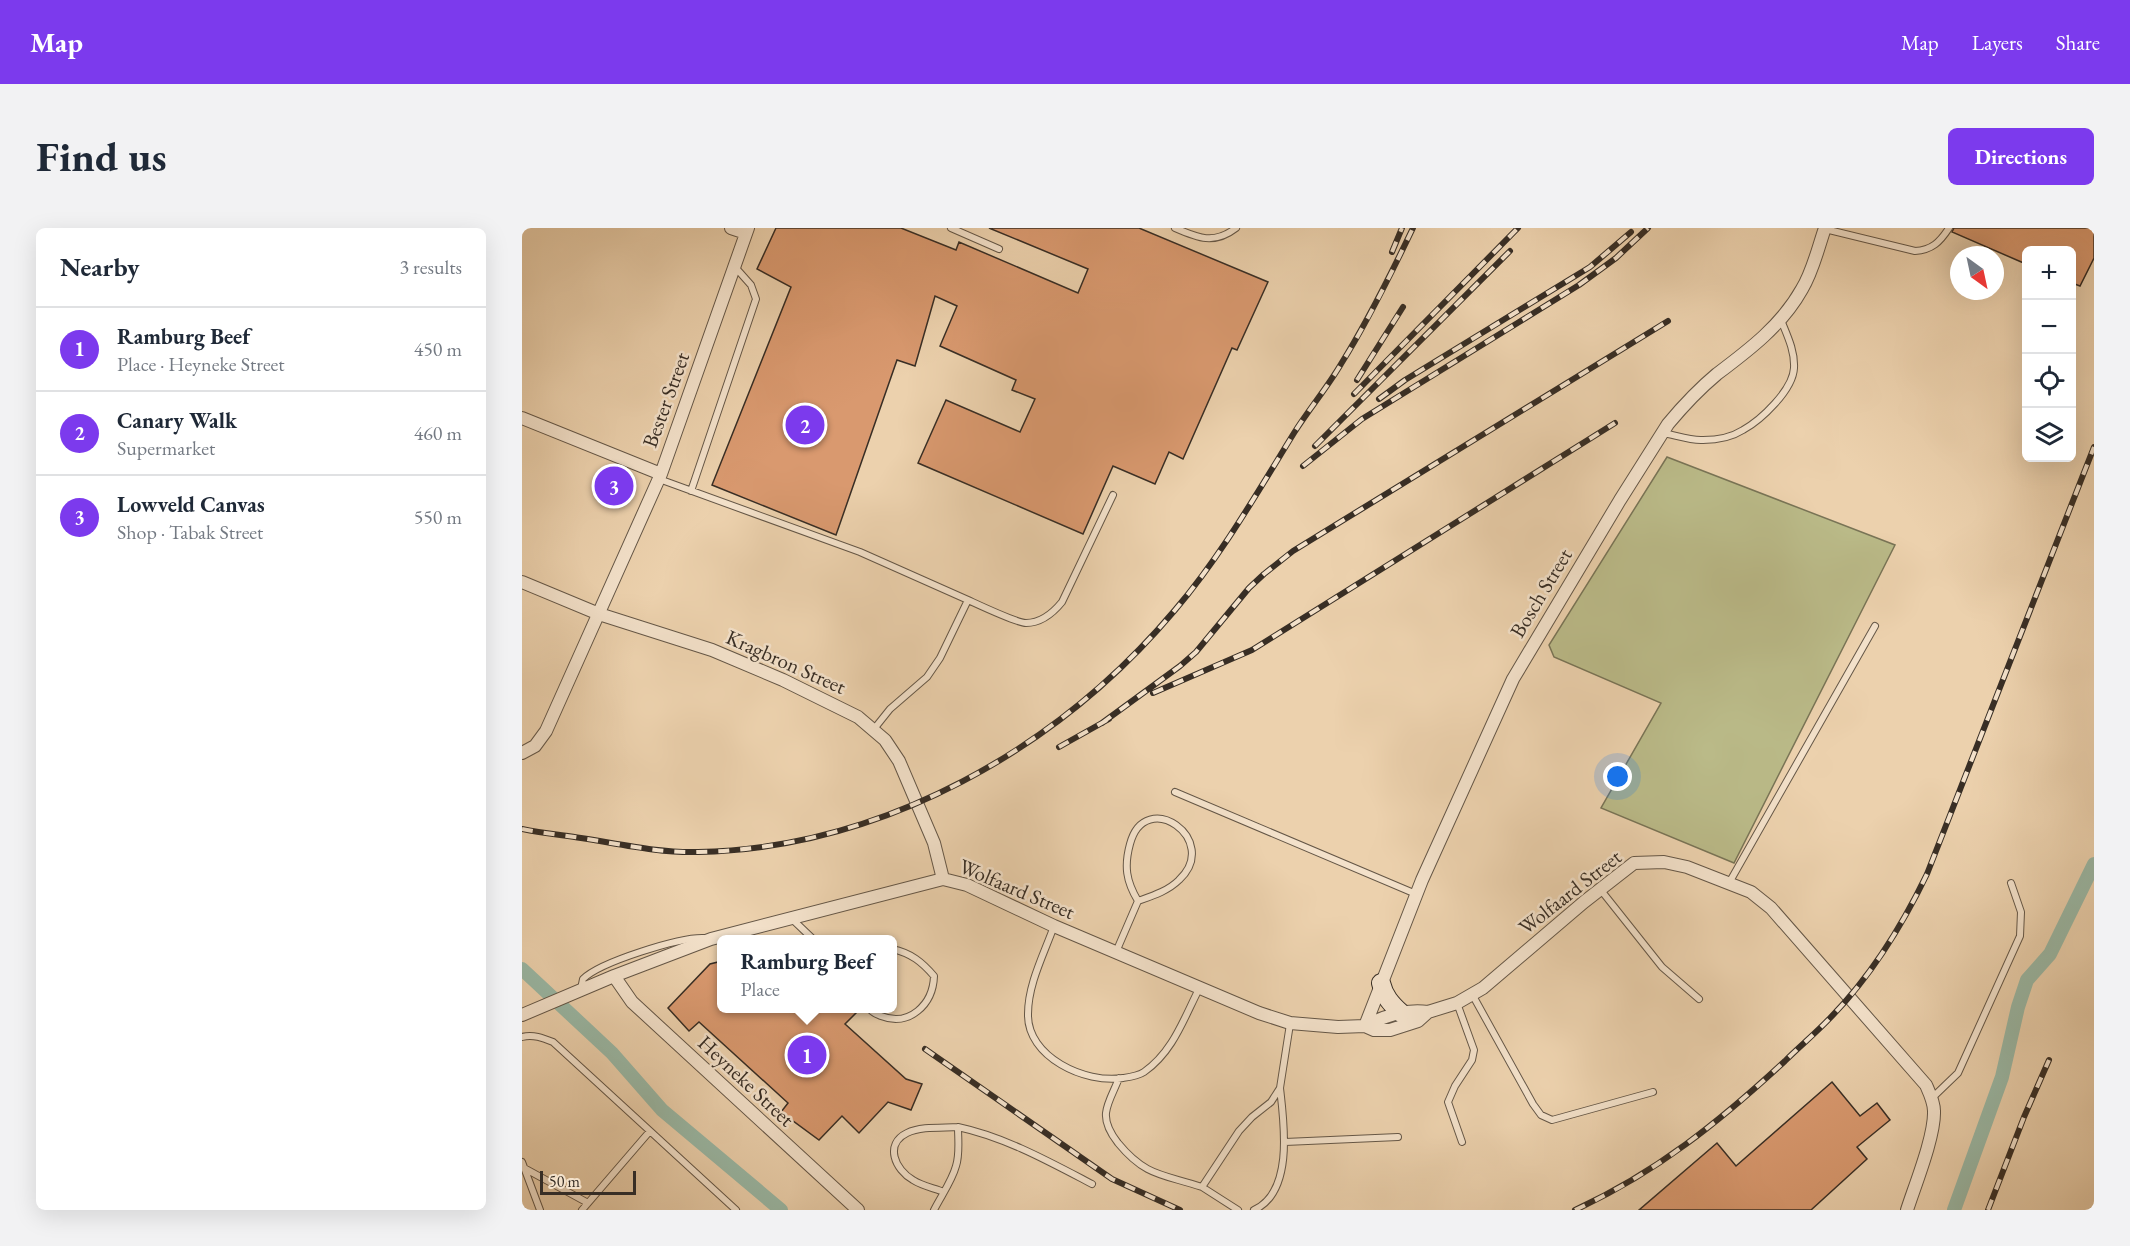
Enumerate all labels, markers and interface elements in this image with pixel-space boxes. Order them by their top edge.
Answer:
text: Map [30,24,83,60]
text: Map [1901,29,1939,56]
text: Layers [1972,29,2023,56]
text: Share [2056,29,2100,56]
button: Directions [1948,128,2094,185]
text: Find us [36,129,167,184]
north arrow [1950,246,2004,300]
map controls [2022,246,2076,462]
button: + [2022,246,2076,300]
text: Nearby [60,250,140,284]
text: 3 results [399,254,462,280]
button: − [2022,300,2076,354]
text: Ramburg Beef [117,322,250,351]
text: 1 [74,336,85,362]
text: 450 m [414,336,462,362]
street label: Bester Street [636,348,695,451]
text: Place · Heyneke Street [117,351,285,377]
button: locate [2022,354,2076,408]
pin: 2 [786,402,824,448]
text: Canary Walk [117,406,237,435]
button: layers [2022,408,2076,462]
text: 2 [74,420,85,446]
text: 460 m [414,420,462,446]
text: Supermarket [117,435,215,461]
pin: 3 [594,464,634,508]
text: Lowveld Canvas [117,490,265,519]
text: 3 [74,504,85,530]
text: 550 m [414,504,462,530]
text: Shop · Tabak Street [117,519,263,545]
street label: Bosch Street [1503,543,1578,642]
street label: Kragbron Street [722,623,851,700]
your location [1603,762,1632,791]
street label: Wolfaard Street [1513,843,1627,940]
street label: Wolfaard Street [955,852,1080,925]
popup [717,935,897,1013]
text: Ramburg Beef [740,947,874,976]
text: Place [740,976,780,1002]
street label: Heyneke Street [692,1029,800,1132]
pin: 1 [788,1032,826,1078]
scale bar [540,1168,636,1196]
text: 50 m [549,1171,580,1192]

